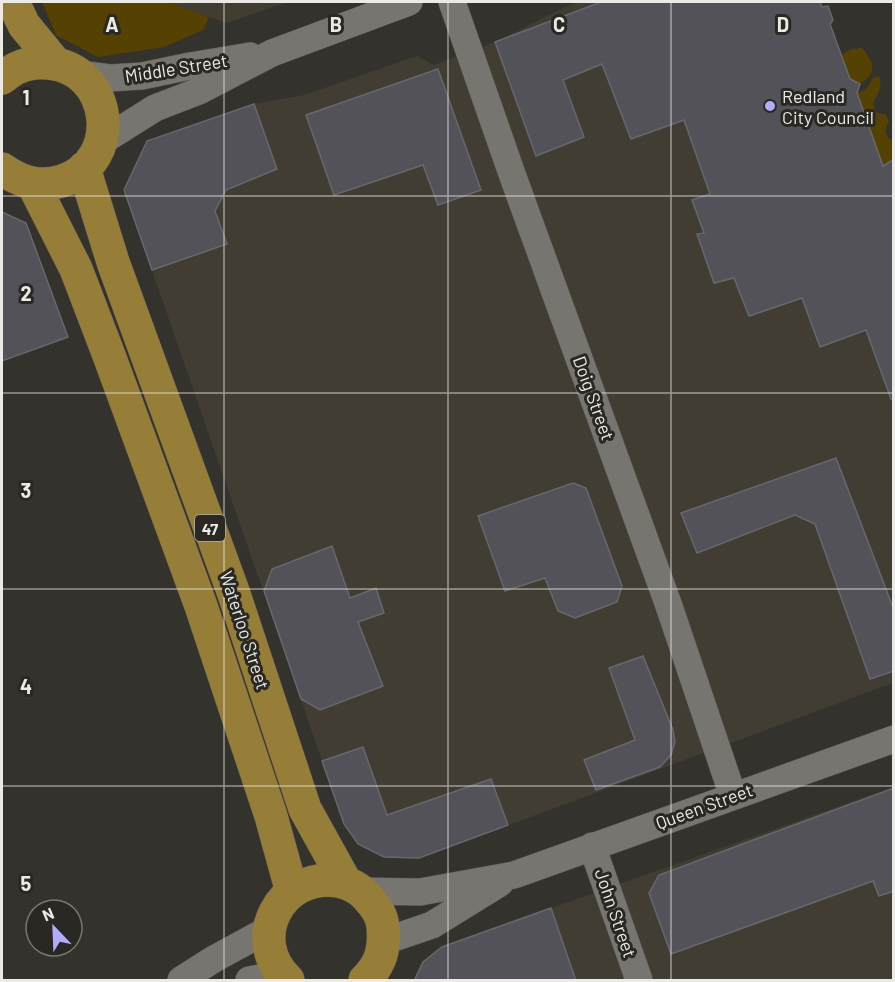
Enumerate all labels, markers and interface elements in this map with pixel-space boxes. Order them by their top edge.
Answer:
text: A [105,12,119,36]
text: B [330,12,342,36]
text: C [553,12,565,36]
text: D [777,12,789,36]
street label: Middle Street [123,49,229,87]
text: 1 [22,85,30,109]
place label: Redland City Council [782,85,874,128]
marker: Redland City Council [763,99,777,113]
text: 2 [20,281,32,305]
street label: Doig Street [569,353,619,443]
text: 3 [21,478,31,502]
road number: 47 [195,515,225,541]
street label: Waterloo Street [216,568,274,692]
text: 4 [20,674,32,698]
street label: Queen Street [652,778,756,834]
street label: John Street [591,866,641,960]
text: 5 [21,871,32,895]
north arrow [24,898,84,958]
text: N [39,903,57,925]

